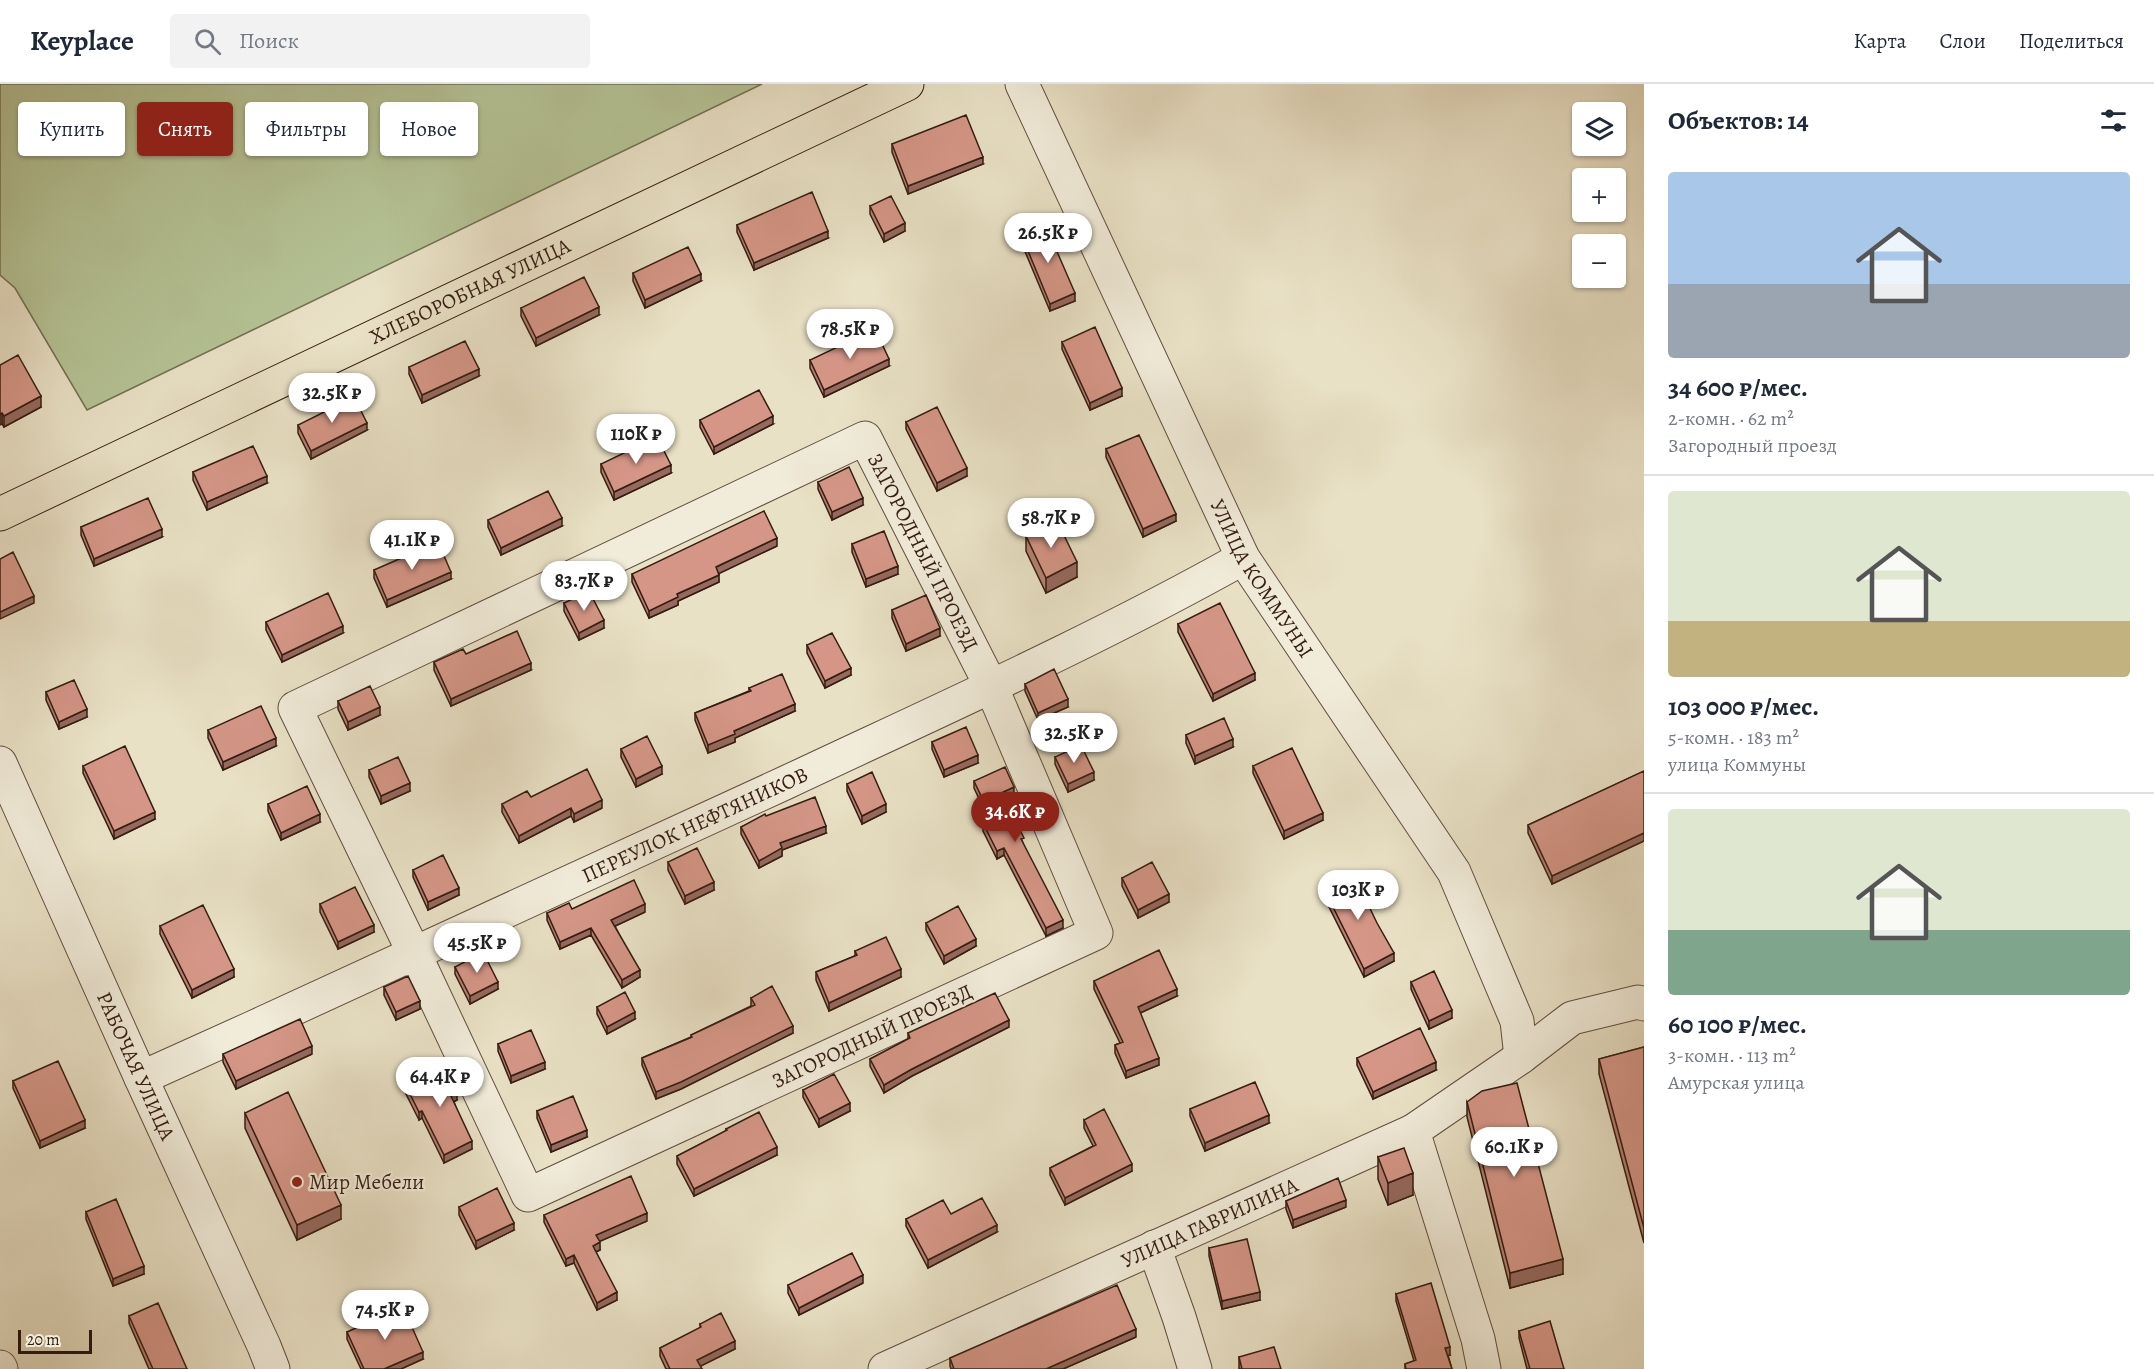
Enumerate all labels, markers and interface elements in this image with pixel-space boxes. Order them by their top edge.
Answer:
search box [170,14,590,68]
text: Keyplace [30,22,134,60]
icon: search [191,25,224,58]
text: Поиск [239,26,299,56]
text: Карта [1853,27,1906,55]
text: Слои [1939,27,1986,55]
text: Поделиться [2019,27,2124,55]
chip: Купить [18,102,125,156]
chip: Снять [137,102,233,156]
chip: Фильтры [245,102,368,156]
chip: Новое [380,102,478,156]
map controls [1572,102,1626,288]
button: layers [1572,102,1626,156]
text: Объектов: 14 [1668,103,1809,138]
icon: filters [2097,104,2130,137]
button: + [1572,168,1626,222]
icon: home [1845,211,1953,319]
pin: 26.5K ₽ [993,213,1103,264]
text: 26.5K ₽ [1018,219,1078,246]
street label: ХЛЕБОРОБНАЯ УЛИЦА [365,231,576,351]
button: − [1572,234,1626,288]
pin: 78.5K ₽ [795,309,905,360]
text: 78.5K ₽ [821,315,879,342]
text: 34 600 ₽/мес. [1668,370,1808,405]
pin: 32.5K ₽ [277,373,387,424]
text: 32.5K ₽ [302,379,362,406]
text: 2-комн. · 62 m² [1668,405,1794,432]
pin: 110K ₽ [587,414,685,465]
text: 110K ₽ [610,420,662,447]
text: Загородный проезд [1668,432,1837,459]
street label: ЗАГОРОДНЫЙ ПРОЕЗД [861,449,985,655]
street label: УЛИЦА КОММУНЫ [1203,495,1320,663]
pin: 58.7K ₽ [996,498,1106,549]
text: 58.7K ₽ [1022,504,1080,531]
pin: 41.1K ₽ [357,520,467,571]
text: 41.1K ₽ [384,526,440,553]
icon: home [1845,530,1953,638]
pin: 83.7K ₽ [529,561,639,612]
text: 83.7K ₽ [554,567,614,594]
text: 103 000 ₽/мес. [1668,689,1819,724]
pin: 32.5K ₽ [1019,713,1129,764]
text: 32.5K ₽ [1044,719,1104,746]
text: 5-комн. · 183 m² [1668,724,1799,751]
text: улица Коммуны [1668,751,1806,778]
street label: ПЕРЕУЛОК НЕФТЯНИКОВ [577,760,812,889]
pin: 34.6K ₽ [960,792,1070,843]
text: 34.6K ₽ [985,798,1045,825]
icon: home [1845,848,1953,956]
pin: 103K ₽ [1309,870,1407,921]
text: 103K ₽ [1332,876,1384,903]
pin: 45.5K ₽ [422,923,532,974]
text: 45.5K ₽ [448,929,506,956]
street label: ЗАГОРОДНЫЙ ПРОЕЗД [767,977,977,1095]
street label: РАБОЧАЯ УЛИЦА [90,987,182,1145]
text: 60 100 ₽/мес. [1668,1007,1807,1042]
text: 3-комн. · 113 m² [1668,1042,1796,1069]
pin: 64.4K ₽ [385,1057,495,1108]
text: 64.4K ₽ [410,1063,470,1090]
text: Амурская улица [1668,1069,1805,1096]
pin: 60.1K ₽ [1459,1127,1569,1178]
text: 60.1K ₽ [1485,1133,1543,1160]
place label: Мир Мебели [309,1168,424,1196]
street label: УЛИЦА ГАВРИЛИНА [1117,1170,1303,1275]
marker: Мир Мебели [290,1175,304,1189]
pin: 74.5K ₽ [330,1290,440,1341]
text: 74.5K ₽ [356,1296,414,1323]
scale bar [18,1327,92,1354]
text: 20 m [27,1329,60,1351]

